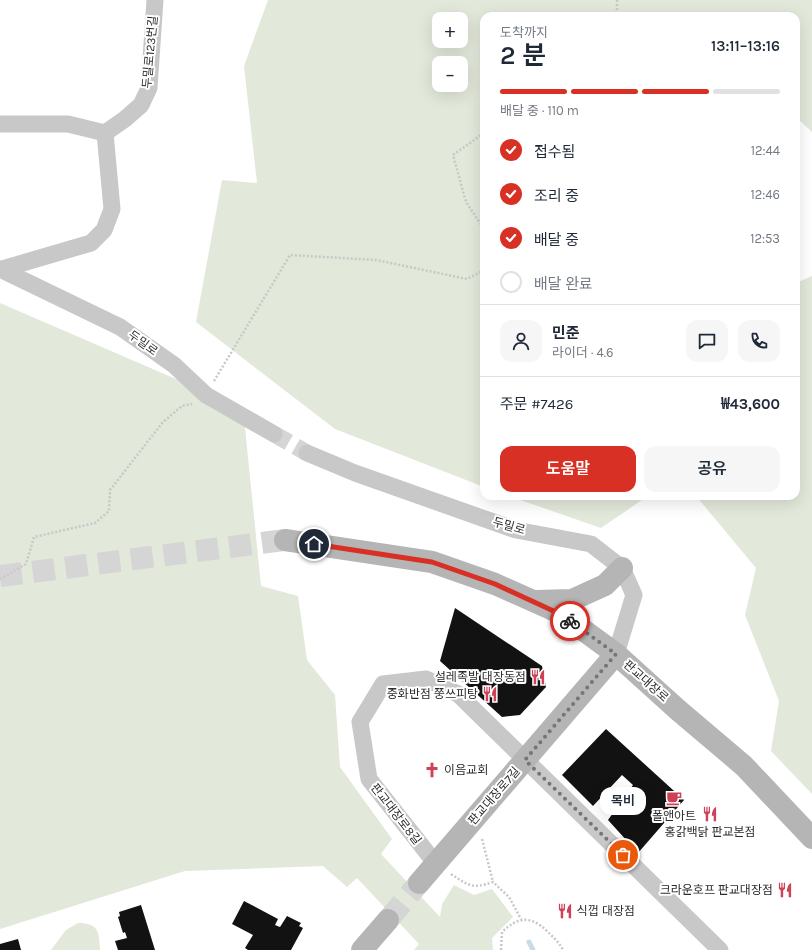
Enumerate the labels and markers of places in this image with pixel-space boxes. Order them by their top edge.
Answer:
pin [297,527,331,561]
restaurant icon: 설레족발 대장동점 [529,668,547,686]
place label: 설레족발 대장동점 [435,670,526,684]
restaurant icon: 중화반점 쭝쓰피탕 [481,685,499,703]
place label: 중화반점 쭝쓰피탕 [387,687,478,701]
church icon: 이음교회 [423,761,441,779]
place label: 이음교회 [444,763,488,777]
callout: 목비 [600,787,646,815]
cafe icon: 폴앤아트 [665,789,683,807]
restaurant icon: 홍갉백닭 판교본점 [701,805,719,823]
place label: 폴앤아트 [652,809,696,823]
place label: 홍갉백닭 판교본점 [664,825,756,839]
pin [606,838,640,872]
restaurant icon: 크라운호프 판교대장점 [776,881,794,899]
place label: 크라운호프 판교대장점 [660,883,773,897]
restaurant icon: 식껍 대장점 [556,902,574,920]
place label: 식껍 대장점 [577,904,635,918]

